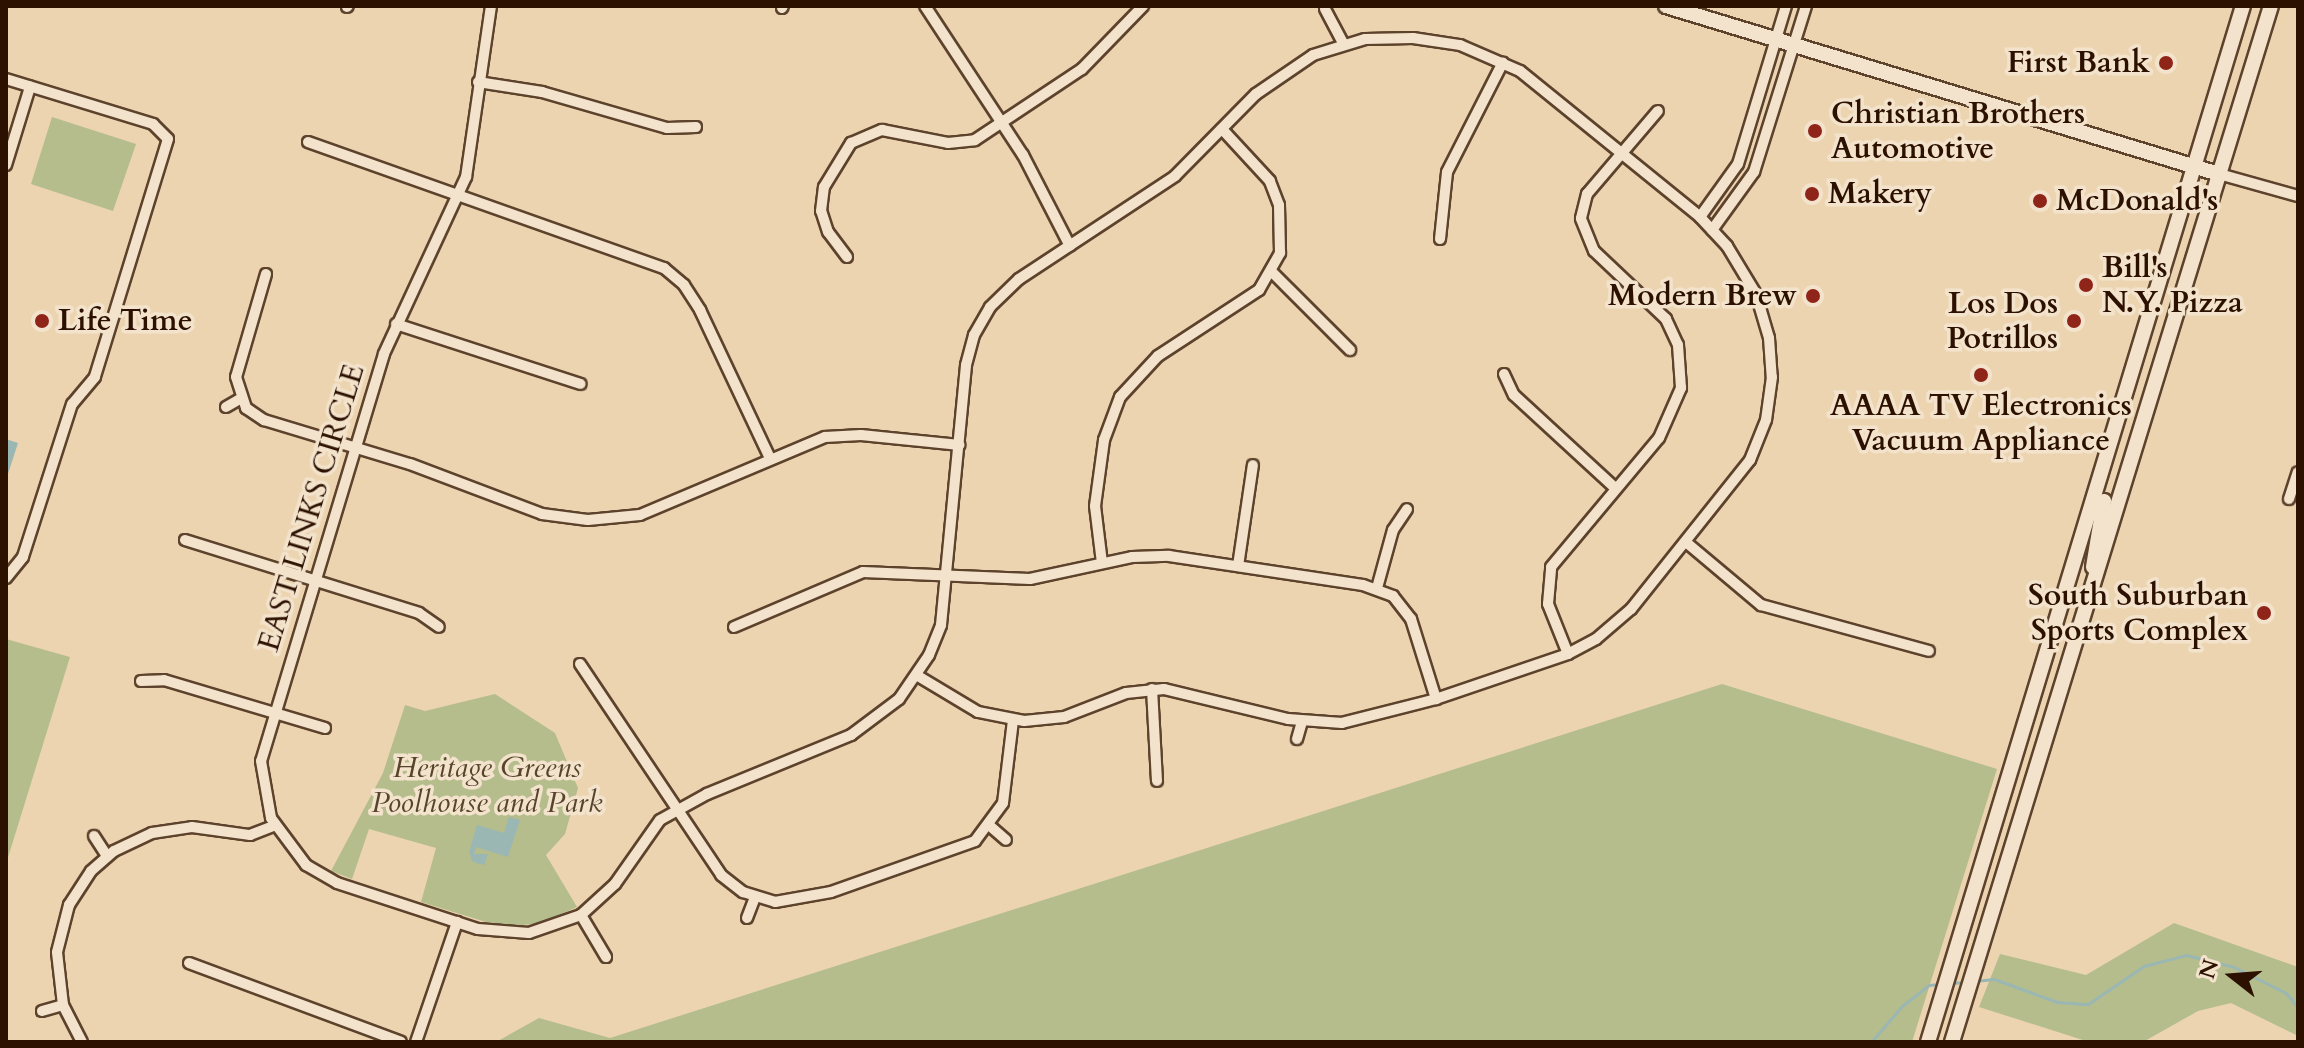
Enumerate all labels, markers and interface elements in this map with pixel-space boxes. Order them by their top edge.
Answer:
place label: First Bank [2007,45,2150,81]
marker: First Bank [2157,54,2175,72]
place label: Christian Brothers Automotive [1831,96,2085,166]
marker: Christian Brothers Automotive [1806,122,1824,140]
place label: Makery [1828,176,1932,212]
place label: McDonald's [2056,183,2218,219]
marker: Makery [1803,185,1821,203]
marker: McDonald's [2031,192,2049,210]
place label: Bill's N.Y. Pizza [2102,250,2243,320]
marker: Bill's N.Y. Pizza [2077,276,2095,294]
place label: Modern Brew [1608,278,1797,314]
place label: Los Dos Potrillos [1947,286,2058,356]
marker: Modern Brew [1804,287,1822,305]
place label: Life Time [58,303,193,339]
marker: Life Time [33,312,51,330]
marker: Los Dos Potrillos [2065,312,2083,330]
street label: EAST LINKS CIRCLE [251,360,373,656]
marker: AAAA TV Electronics Vacuum Appliance [1972,366,1990,384]
place label: AAAA TV Electronics Vacuum Appliance [1830,388,2132,458]
place label: South Suburban Sports Complex [2028,578,2248,648]
marker: South Suburban Sports Complex [2255,604,2273,622]
park label: Heritage Greens Poolhouse and Park [371,750,603,820]
north arrow [2192,936,2272,1016]
text: N [2192,955,2226,982]

